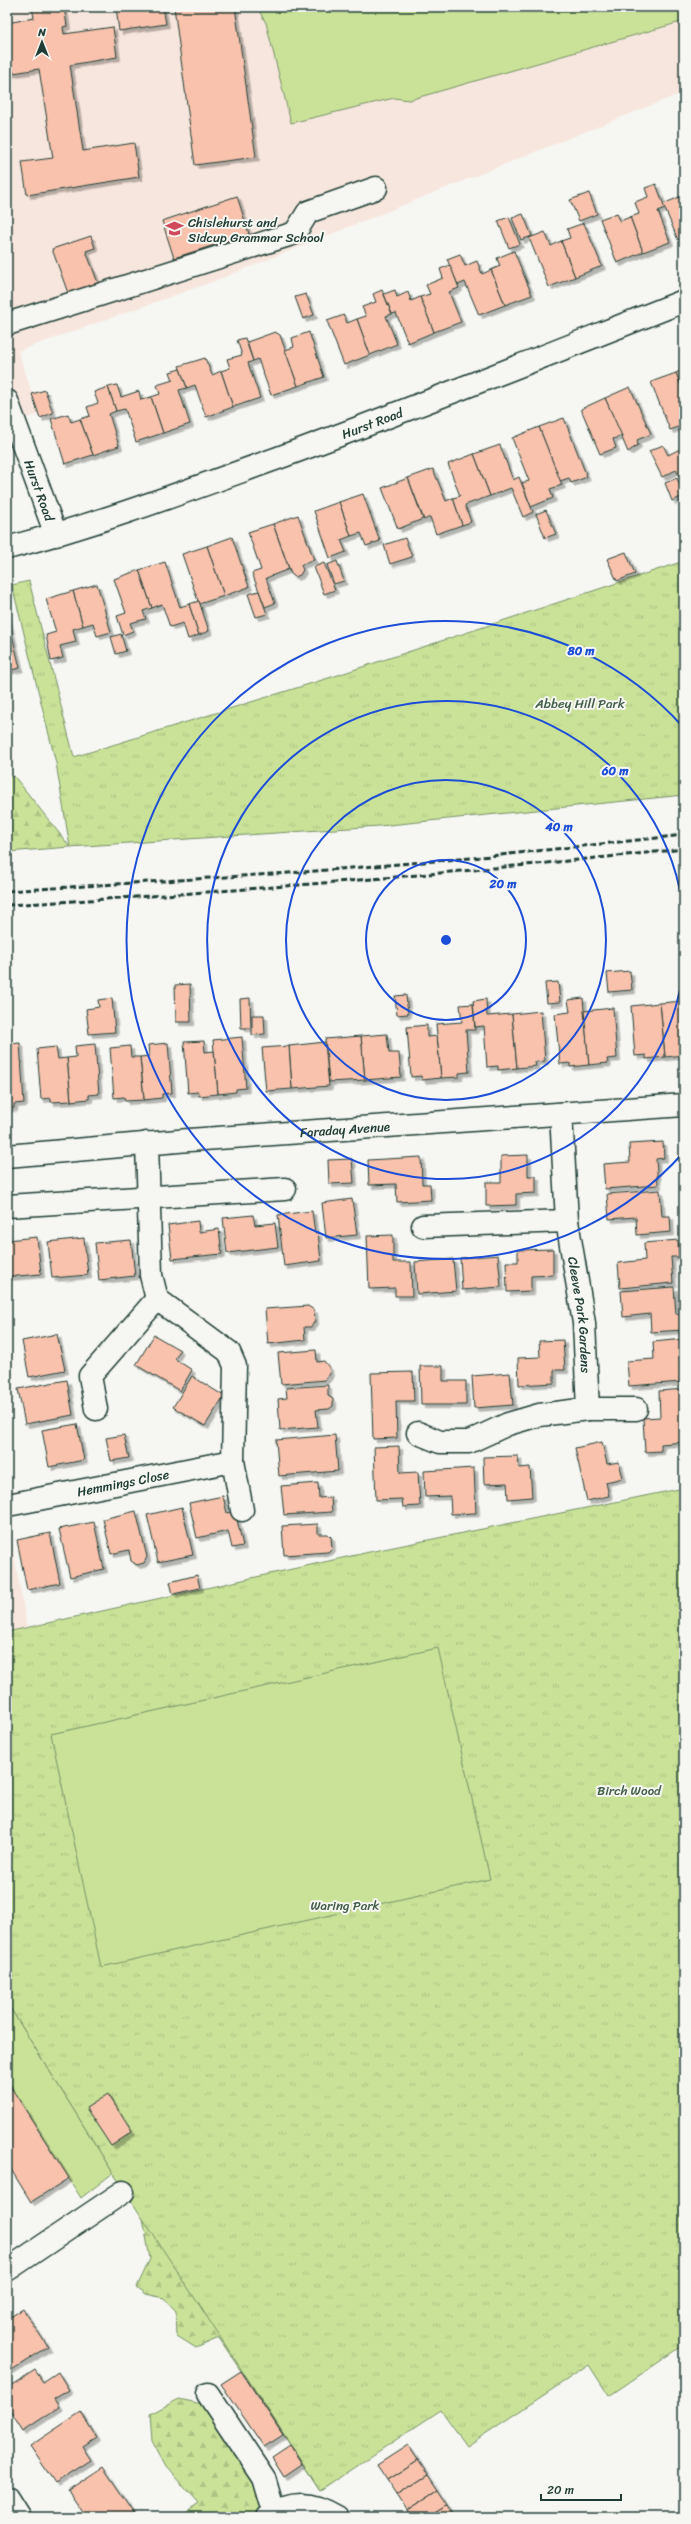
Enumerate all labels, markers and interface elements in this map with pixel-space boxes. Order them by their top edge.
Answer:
north arrow [22,22,62,62]
text: N [37,23,46,42]
place label: Chislehurst and Sidcup Grammar School [188,211,324,249]
school or university icon: Chislehurst and Sidcup Grammar School [165,219,185,239]
street label: Hurst Road [338,400,407,445]
street label: Hurst Road [18,456,62,525]
text: 80 m [566,640,595,662]
park label: Abbey Hill Park [534,692,625,715]
text: 60 m [601,760,629,782]
text: 40 m [544,816,573,838]
text: 20 m [489,873,517,895]
centre of rings [439,933,453,947]
street label: Faraday Avenue [299,1114,391,1144]
street label: Cleeve Park Gardens [562,1255,598,1373]
street label: Hemmings Close [75,1462,171,1503]
park label: Birch Wood [597,1779,662,1802]
park label: Waring Park [310,1894,380,1917]
scale bar [541,2476,621,2502]
text: 20 m [547,2479,574,2501]

